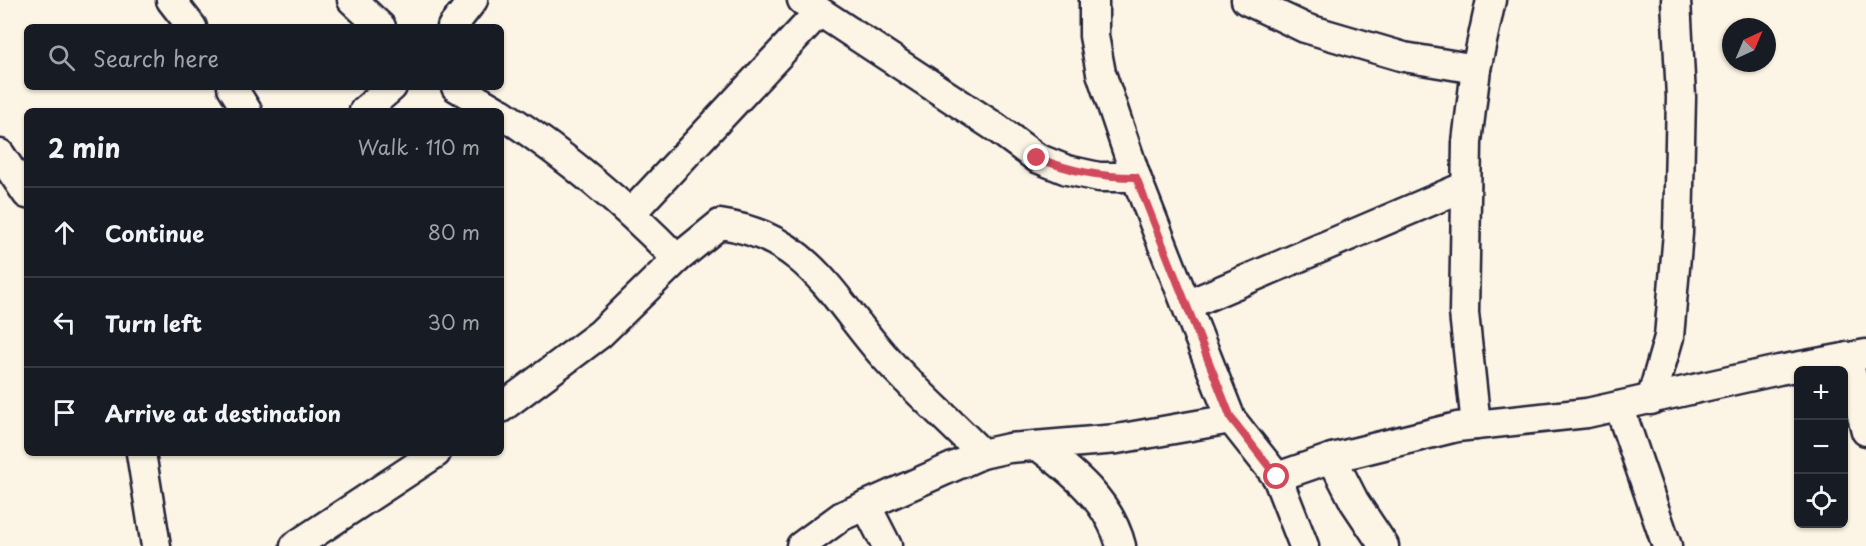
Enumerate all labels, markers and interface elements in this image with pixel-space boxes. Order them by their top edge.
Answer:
north arrow [1722,18,1776,72]
search box [24,24,504,90]
icon: search [45,41,78,74]
text: Search here [93,41,219,74]
text: 2 min [48,128,121,167]
text: Walk · 110 m [358,132,480,162]
route end [1023,144,1049,170]
icon: ahead [48,216,81,249]
text: Continue [105,216,204,249]
text: 80 m [428,217,480,247]
icon: left [48,306,81,339]
text: Turn left [105,306,202,339]
text: 30 m [427,307,480,337]
map controls [1794,366,1848,528]
button: + [1794,366,1848,420]
icon: arrive [48,396,81,429]
text: Arrive at destination [105,396,341,429]
button: − [1794,420,1848,474]
route start [1263,463,1289,489]
button: locate [1794,474,1848,528]

